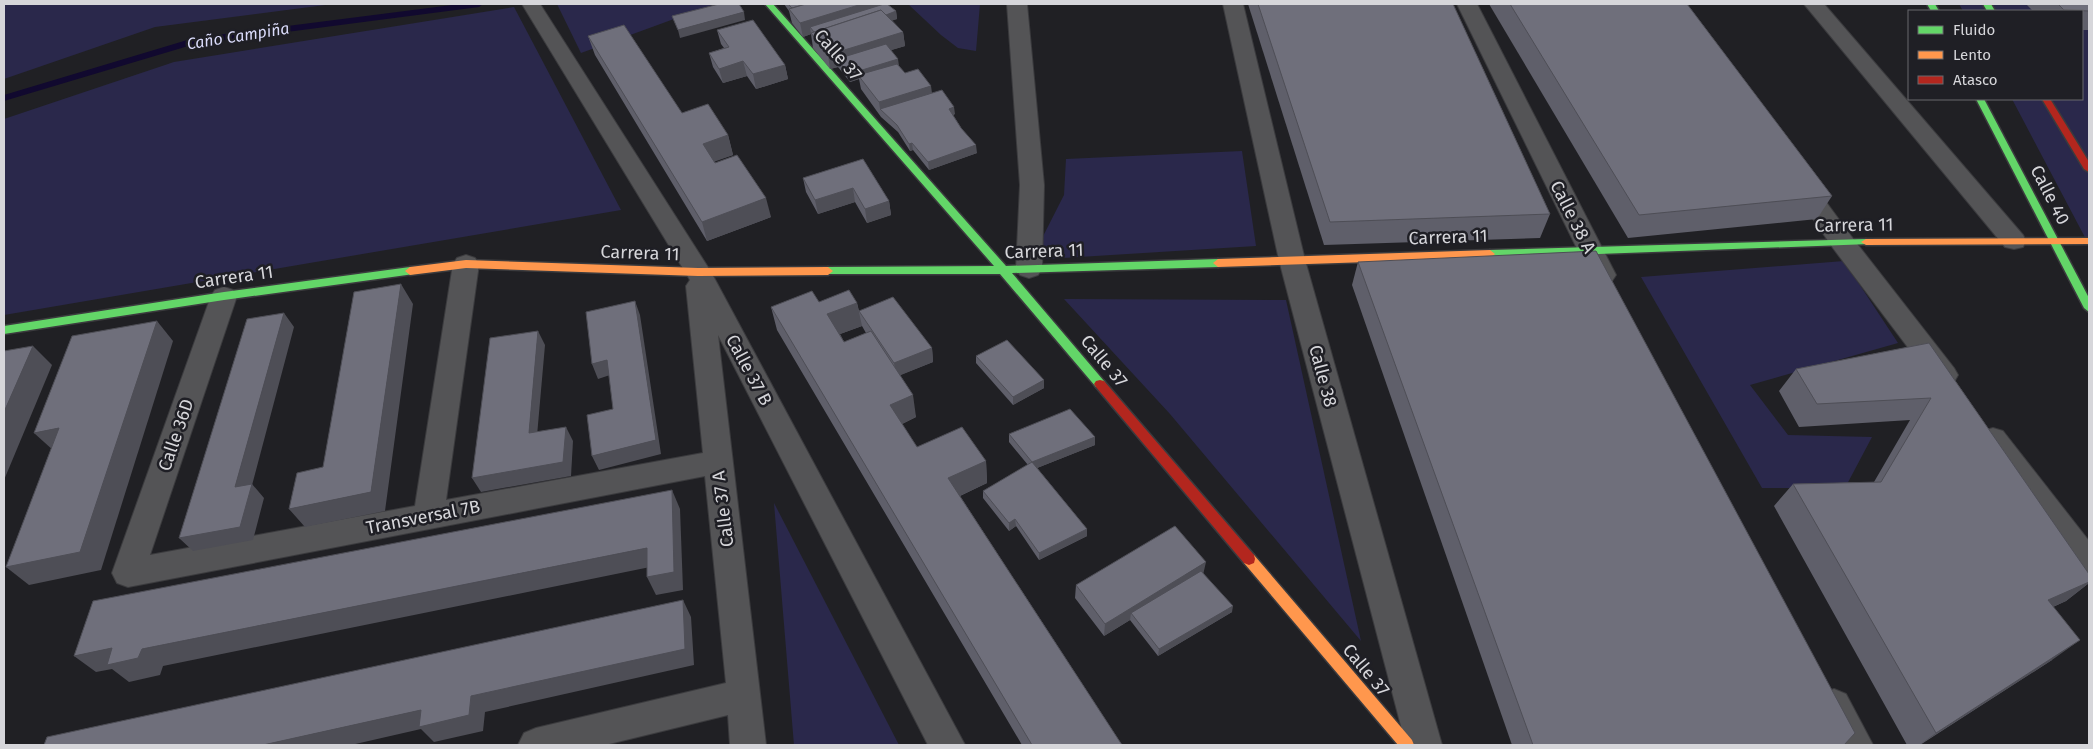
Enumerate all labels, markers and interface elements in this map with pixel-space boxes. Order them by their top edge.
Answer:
legend [1908,10,2083,100]
water label: Caño Campiña [185,19,291,53]
text: Fluido [1953,21,1995,39]
street label: Calle 37 [810,25,866,85]
text: Lento [1953,46,1991,64]
text: Atasco [1953,71,1998,89]
street label: Calle 40 [2026,161,2074,229]
street label: Calle 38 A [1545,177,1601,258]
street label: Carrera 11 [1814,213,1894,237]
street label: Carrera 11 [1408,225,1488,249]
street label: Carrera 11 [1004,239,1084,263]
street label: Carrera 11 [600,241,680,265]
street label: Carrera 11 [193,261,275,293]
street label: Calle 37 [1076,330,1132,392]
street label: Calle 37 B [721,331,777,409]
street label: Calle 38 [1304,343,1342,410]
street label: Calle 36D [153,396,199,474]
street label: Calle 37 A [707,469,739,548]
street label: Transversal 7B [364,495,482,539]
street label: Calle 37 [1338,639,1394,701]

